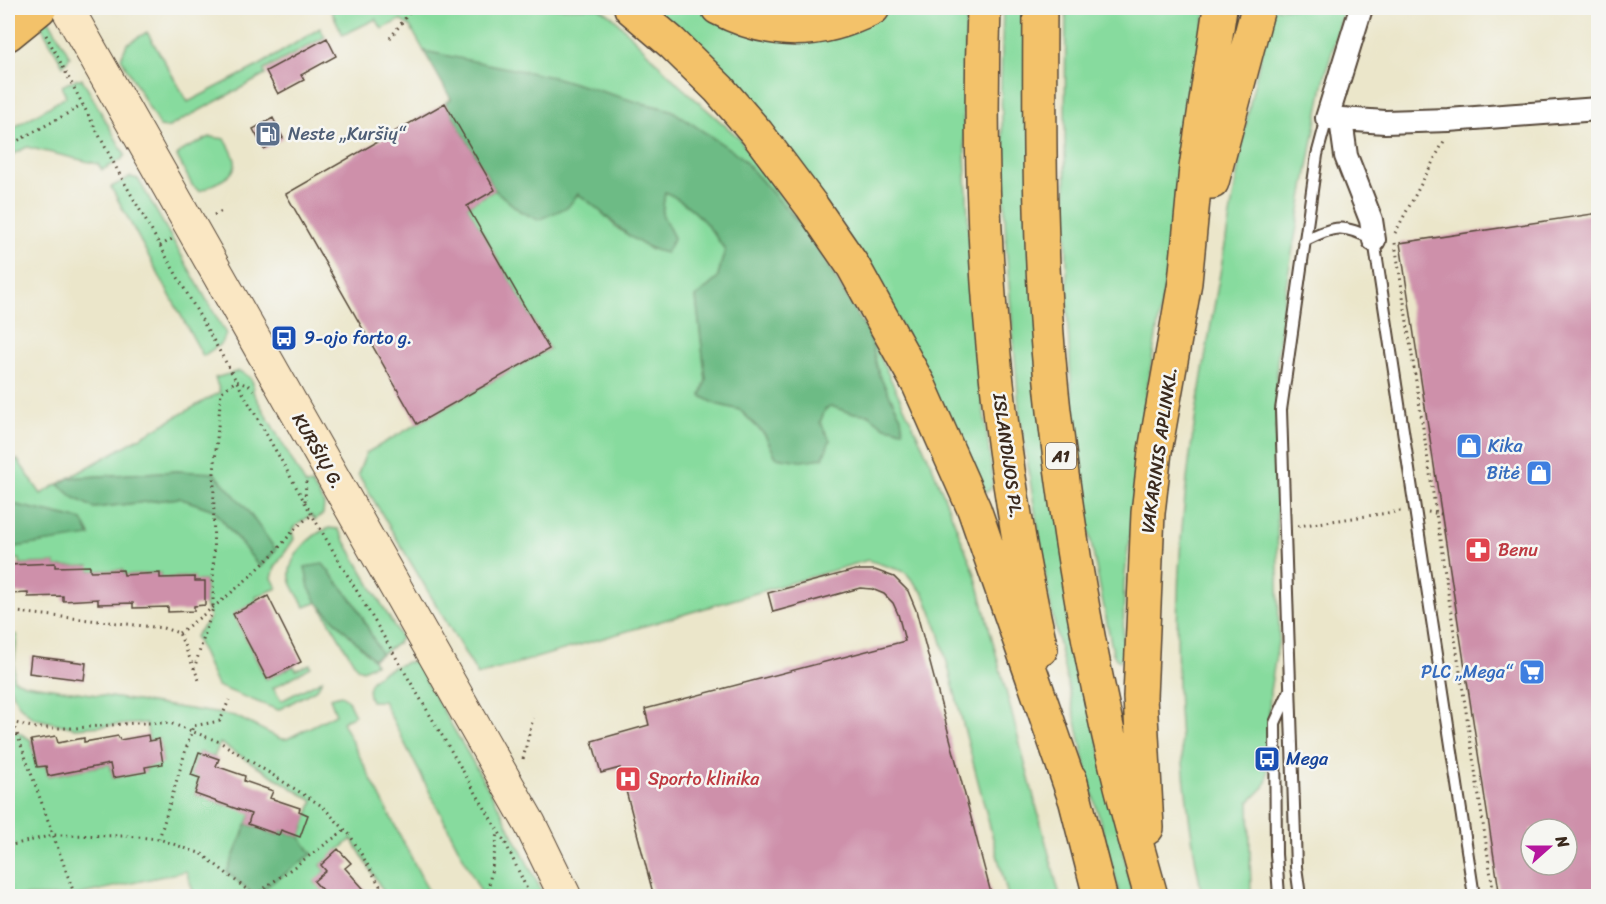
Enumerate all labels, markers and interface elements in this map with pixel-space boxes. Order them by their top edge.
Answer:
place label: Neste „Kuršių“ [288,118,407,150]
fuel station icon: Neste „Kuršių“ [253,119,283,149]
place label: 9-ojo forto g. [304,322,413,354]
bus stop icon: 9-ojo forto g. [269,323,299,353]
street label: VAKARINIS APLINKL. [1132,365,1186,535]
street label: ISLANDIJOS PL. [983,390,1033,521]
street label: KURŠIŲ G. [283,407,353,495]
place label: Kika [1488,430,1523,462]
shop icon: Kika [1454,431,1484,461]
road number: A1 [1046,443,1076,469]
place label: Bitė [1487,457,1520,489]
shop icon: Bitė [1524,458,1554,488]
place label: Benu [1498,534,1538,566]
pharmacy icon: Benu [1463,535,1493,565]
place label: PLC „Mega“ [1421,656,1514,688]
supermarket icon: PLC „Mega“ [1517,657,1547,687]
place label: Mega [1286,743,1329,775]
bus stop icon: Mega [1252,744,1282,774]
place label: Sporto klinika [648,763,760,795]
hospital icon: Sporto klinika [613,764,643,794]
north arrow [1519,817,1579,877]
text: N [1547,830,1578,853]

